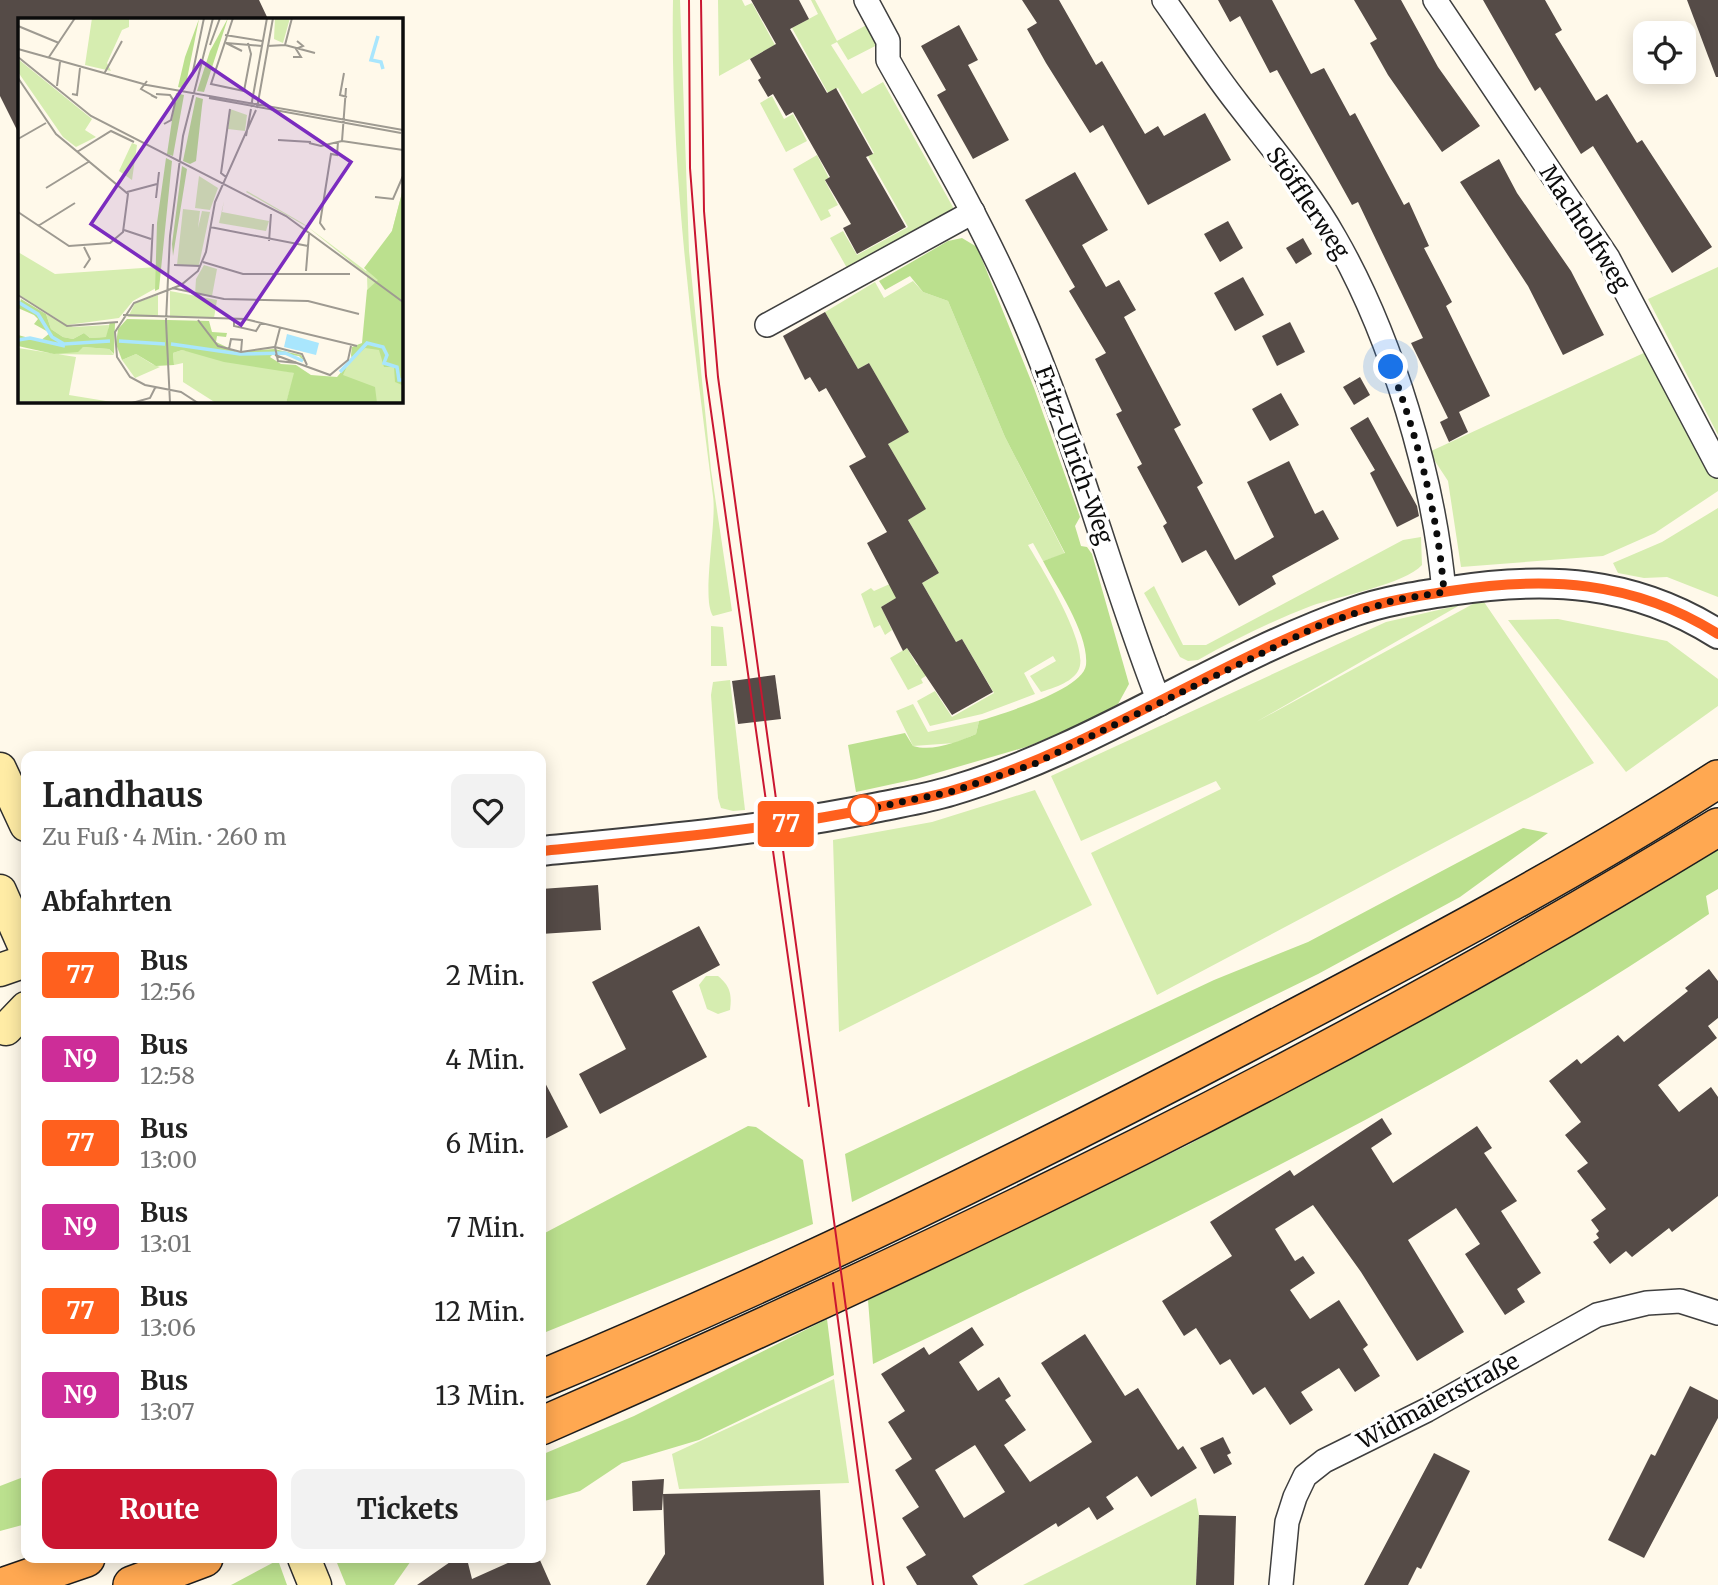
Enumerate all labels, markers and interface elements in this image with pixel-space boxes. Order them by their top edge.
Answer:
inset map [18,18,402,402]
map controls [1633,21,1696,84]
button: locate [1633,21,1696,84]
street label: Stöfflerweg [1260,141,1357,264]
street label: Machtolfweg [1534,159,1637,296]
your location [1373,349,1408,384]
street label: Fritz-Ulrich-Weg [1029,362,1120,548]
button: heart [451,774,525,848]
text: Landhaus [42,775,203,816]
unlabelled marker [848,795,878,825]
line badge: 77 [754,801,818,847]
text: 77 [772,808,800,839]
text: Zu Fuß · 4 Min. · 260 m [42,822,286,851]
text: Abfahrten [42,885,172,918]
text: Bus [140,944,188,977]
text: 77 [66,959,95,990]
text: 2 Min. [446,959,525,992]
text: 12:56 [140,977,195,1006]
text: Bus [140,1028,188,1061]
text: N9 [64,1043,97,1074]
text: 4 Min. [445,1043,525,1076]
text: 12:58 [140,1061,195,1090]
text: Bus [140,1112,188,1145]
text: 77 [66,1127,95,1158]
text: 6 Min. [446,1127,525,1160]
text: 13:00 [140,1145,197,1174]
text: Bus [140,1196,188,1229]
text: N9 [64,1211,97,1242]
text: 7 Min. [446,1211,525,1244]
text: 13:01 [140,1229,191,1258]
text: Bus [140,1280,188,1313]
text: 77 [66,1295,95,1326]
text: 12 Min. [434,1295,525,1328]
text: 13:06 [140,1313,196,1342]
street label: Widmaierstraße [1351,1346,1524,1456]
text: Bus [140,1364,188,1397]
text: N9 [64,1379,97,1410]
text: 13 Min. [435,1379,525,1412]
text: 13:07 [140,1397,195,1426]
button: Route [42,1469,277,1549]
button: Tickets [291,1469,525,1549]

